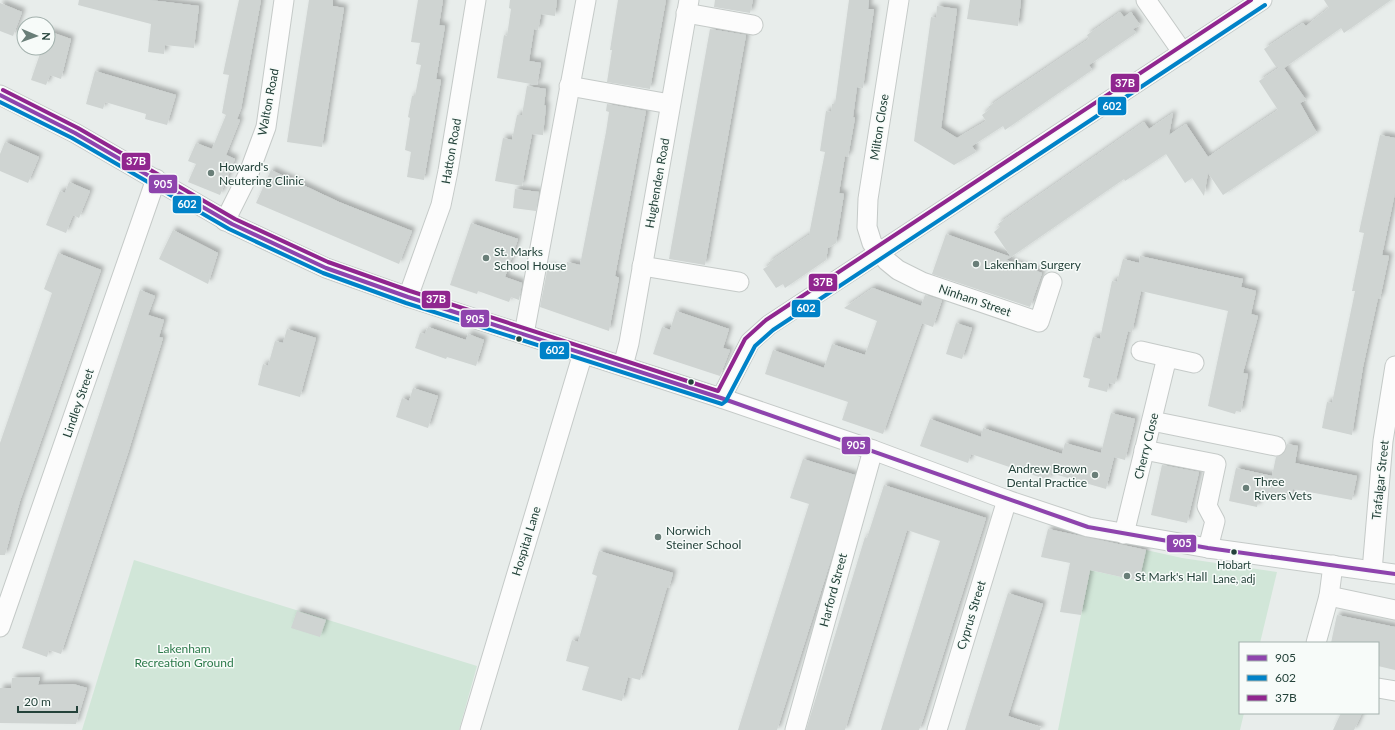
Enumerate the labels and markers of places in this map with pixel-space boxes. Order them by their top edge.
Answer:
place label: Howard's Neutering Clinic [219,159,304,188]
marker: Howard's Neutering Clinic [206,168,216,178]
place label: St. Marks School House [494,244,566,273]
marker: St. Marks School House [481,253,491,263]
place label: Lakenham Surgery [984,257,1082,272]
marker: Lakenham Surgery [971,259,981,269]
unlabelled marker [514,334,524,344]
unlabelled marker [686,377,696,387]
place label: Andrew Brown Dental Practice [1006,461,1087,490]
marker: Andrew Brown Dental Practice [1090,470,1100,480]
place label: Three Rivers Vets [1254,474,1312,503]
marker: Three Rivers Vets [1241,483,1251,493]
place label: Norwich Steiner School [666,523,741,552]
marker: Norwich Steiner School [653,532,663,542]
marker: Hobart Lane, adj [1229,547,1239,557]
place label: Hobart Lane, adj [1213,558,1256,585]
place label: St Mark's Hall [1135,569,1207,584]
marker: St Mark's Hall [1122,571,1132,581]

